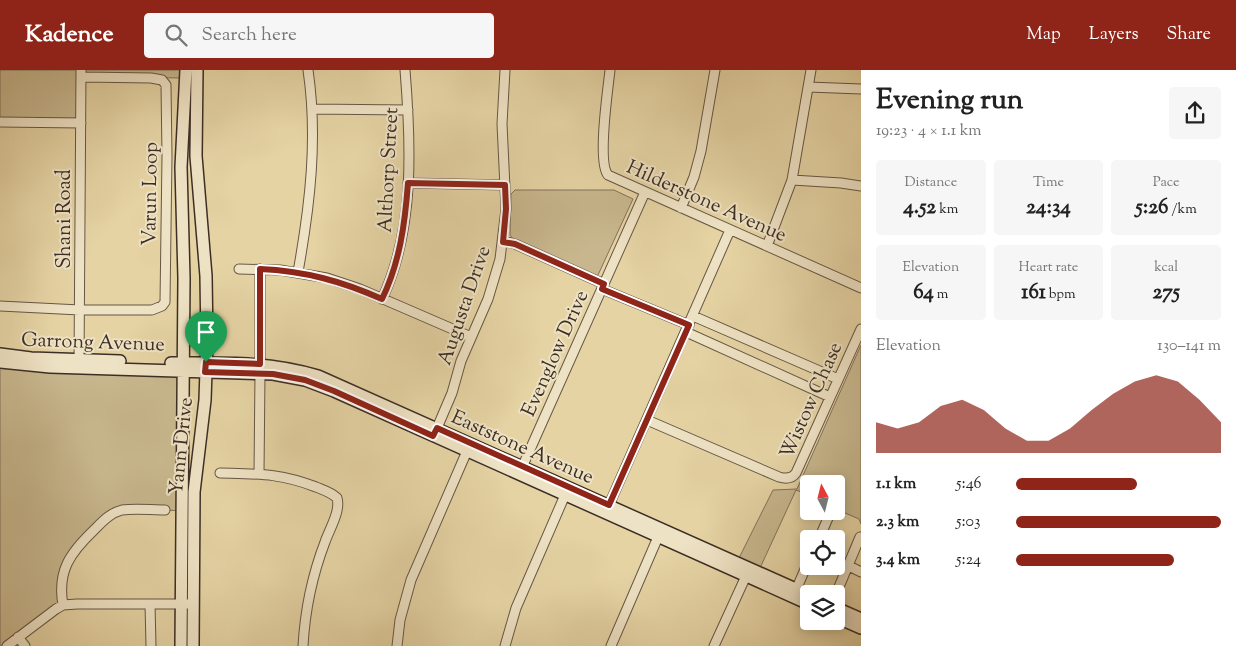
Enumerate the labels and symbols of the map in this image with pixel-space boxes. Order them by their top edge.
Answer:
street label: Althorp Street [372,107,407,234]
street label: Varun Loop [136,142,167,246]
street label: Hilderstone Avenue [621,154,791,251]
street label: Shani Road [51,169,80,269]
street label: Augusta Drive [431,242,499,369]
street label: Evenglow Drive [515,286,597,422]
pin [185,311,227,362]
street label: Garrong Avenue [21,326,165,360]
street label: Wistow Chase [774,338,851,464]
street label: Yann Drive [163,396,202,497]
street label: Eaststone Avenue [446,404,598,493]
north arrow [800,475,845,520]

